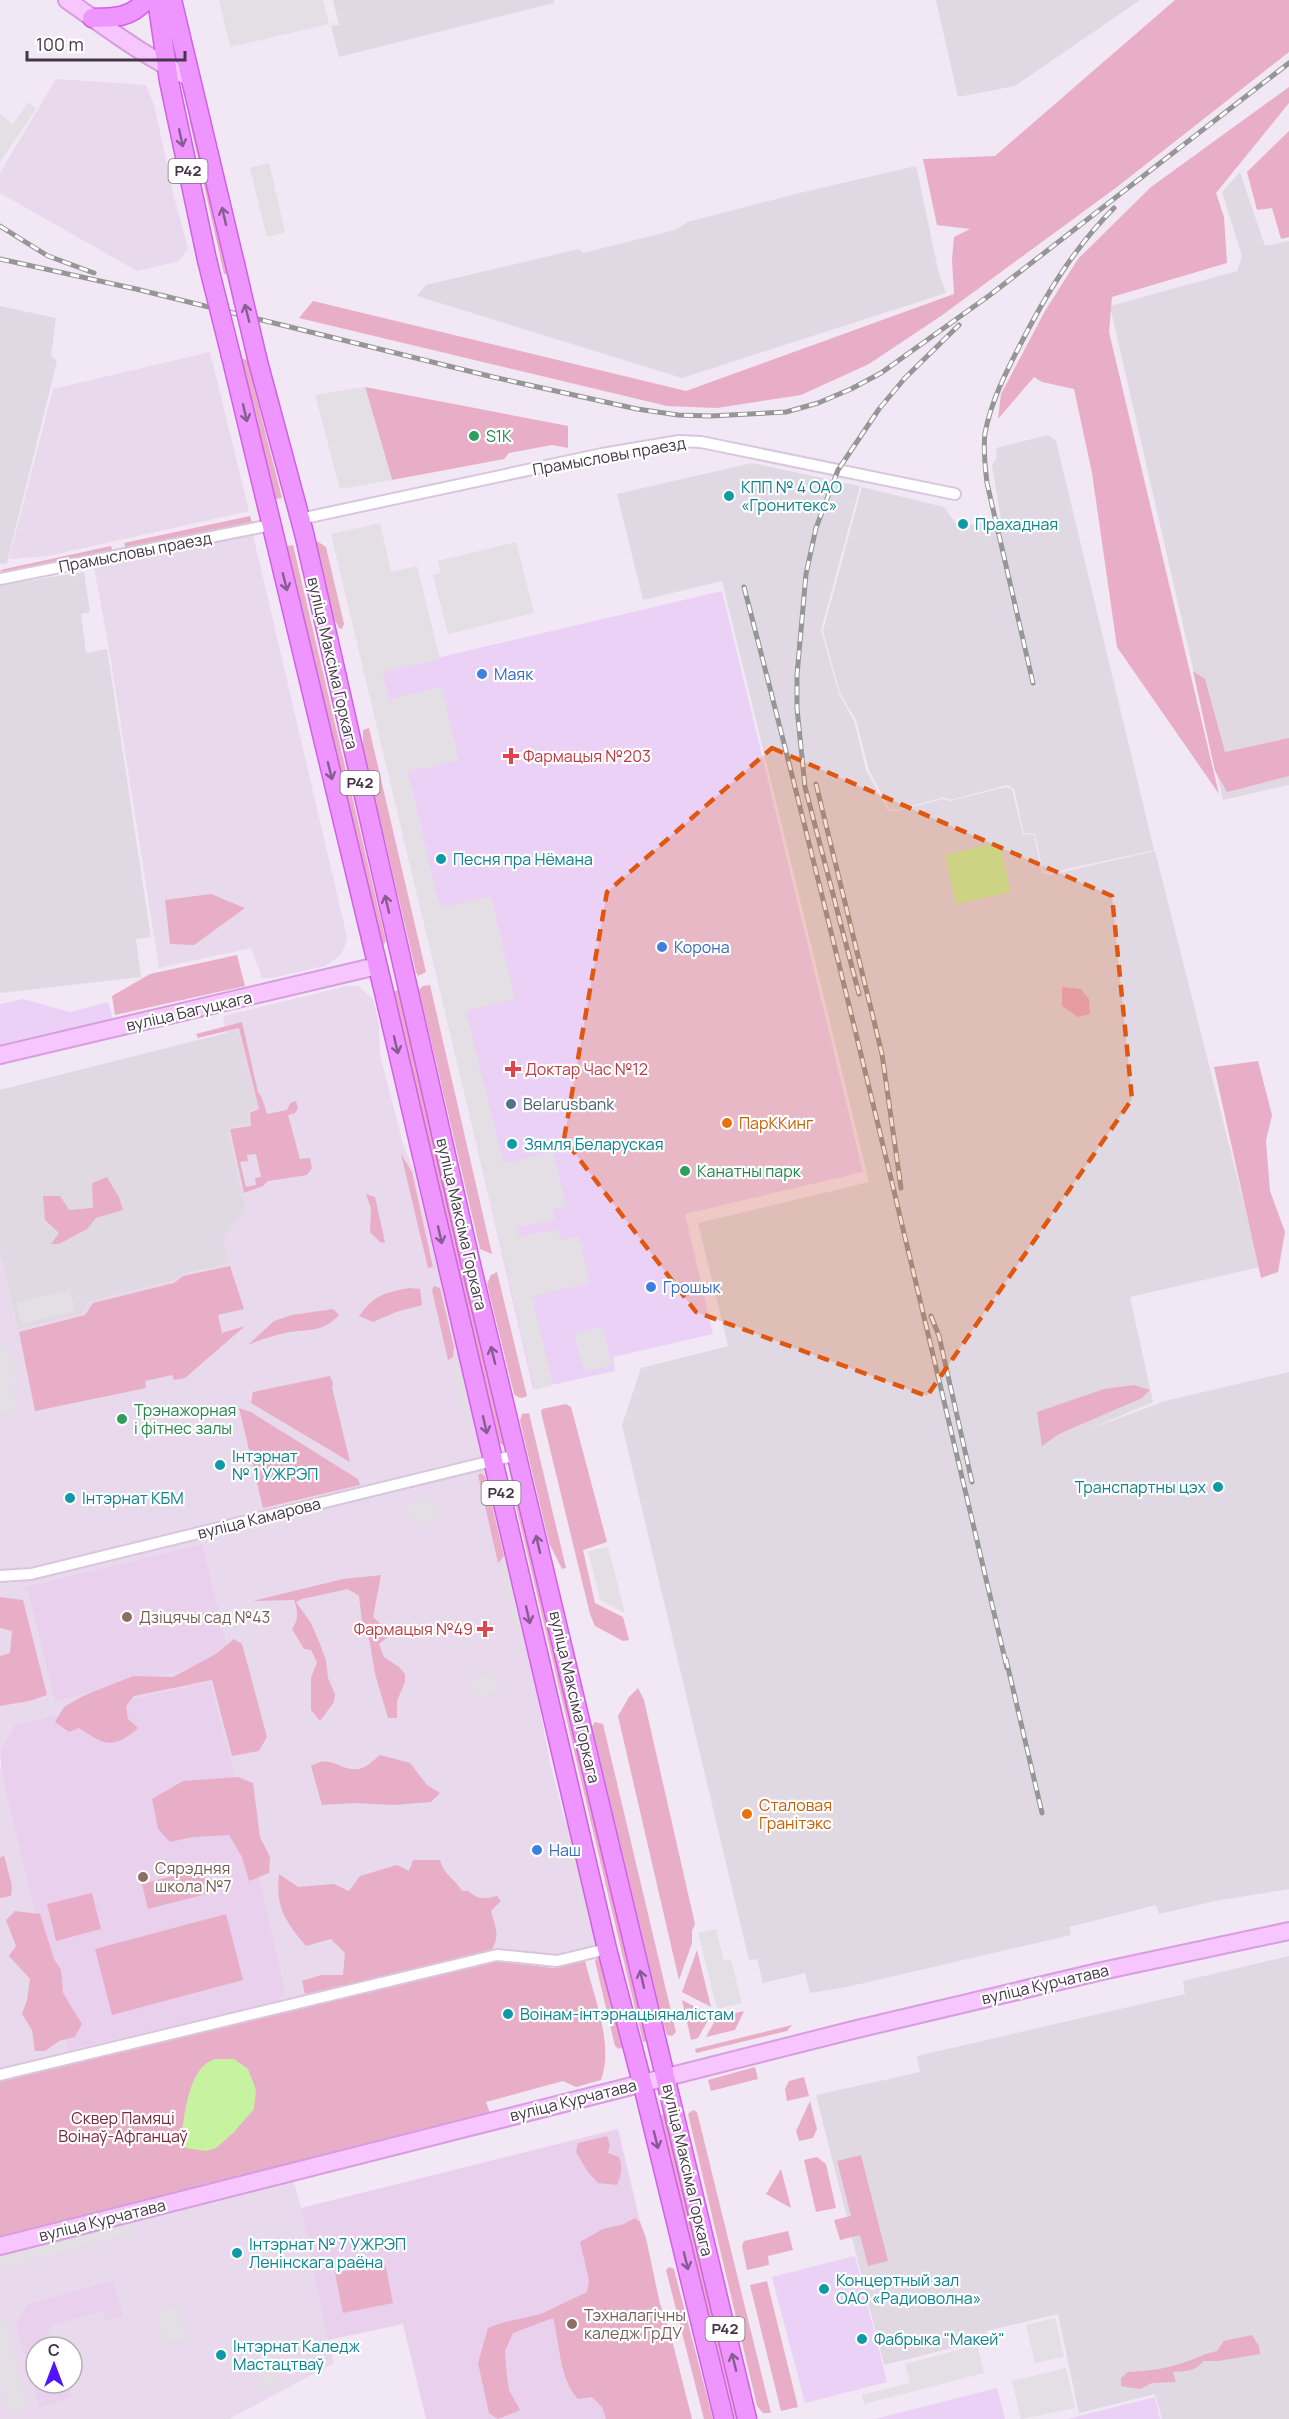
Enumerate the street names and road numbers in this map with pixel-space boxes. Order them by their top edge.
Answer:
road number: Р42 [168,159,207,183]
street label: Прамысловы праезд [531,432,688,480]
street label: Прамысловы праезд [57,526,214,578]
street label: вуліца Максіма Горкага [302,575,364,751]
road number: Р42 [340,771,380,795]
street label: вуліца Багуцкага [124,986,254,1036]
street label: вуліца Максіма Горкага [431,1136,493,1312]
road number: Р42 [482,1481,520,1505]
street label: вуліца Камарова [195,1492,323,1544]
street label: вуліца Максіма Горкага [544,1609,606,1785]
street label: вуліца Курчатава [979,1959,1111,2009]
street label: вуліца Курчатава [507,2074,639,2126]
street label: вуліца Максіма Горкага [657,2082,719,2258]
street label: вуліца Курчатава [36,2194,168,2246]
road number: Р42 [706,2317,744,2341]

